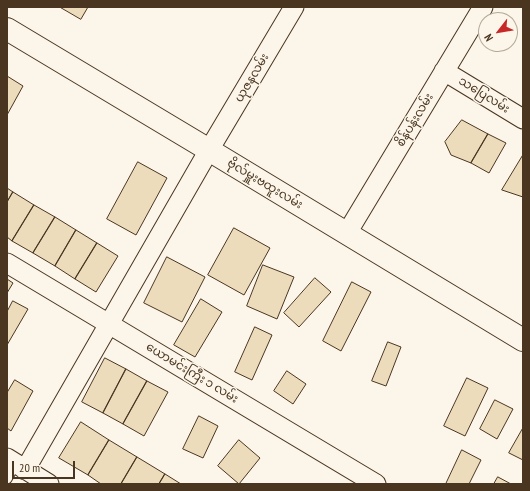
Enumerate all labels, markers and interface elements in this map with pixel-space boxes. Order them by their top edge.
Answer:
north arrow [478,12,518,52]
text: N [481,32,496,44]
street label: ယုဇနလမ်း [232,51,272,105]
street label: သပြေလမ်း [456,74,512,116]
street label: စိန်ပန်းလမ်း [393,91,437,149]
street label: ဗိုလ်မှူးဗထူးလမ်း [225,156,305,212]
street label: ယောမင်းကြီး ၁ လမ်း [143,340,241,406]
scale bar [14,453,77,479]
text: 20 m [19,460,40,475]

